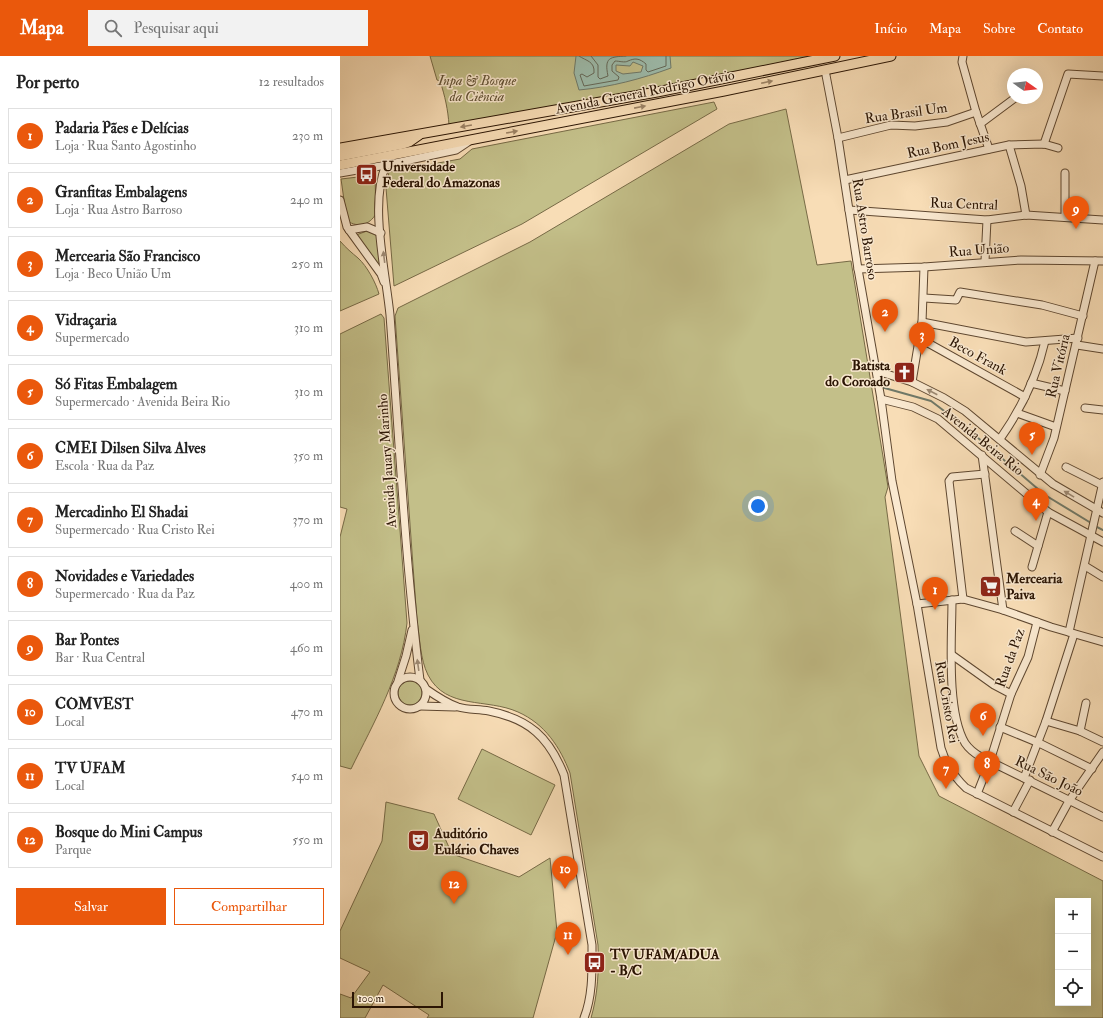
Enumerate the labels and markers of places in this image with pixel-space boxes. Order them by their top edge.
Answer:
place label: Universidade Federal do Amazonas [382,158,500,191]
bus stop icon: Universidade Federal do Amazonas [354,161,380,187]
pin: 9 [1063,196,1089,229]
pin: 2 [872,299,898,332]
pin: 3 [909,322,935,355]
place label: Batista do Coroado [825,357,891,390]
church icon: Batista do Coroado [892,360,918,386]
pin: 5 [1019,422,1045,455]
pin: 4 [1023,488,1049,521]
place label: Mercearia Paiva [1005,570,1064,603]
supermarket icon: Mercearia Paiva [978,573,1004,599]
pin: 1 [922,577,948,610]
pin: 6 [970,703,996,736]
pin: 8 [974,751,1000,784]
pin: 7 [933,756,959,789]
place label: Auditório Eulário Chaves [433,825,519,858]
theatre icon: Auditório Eulário Chaves [405,828,431,854]
pin: 10 [552,856,578,889]
pin: 12 [441,871,467,904]
pin: 11 [555,922,581,955]
place label: TV UFAM/ADUA - B/C [609,946,720,979]
bus stop icon: TV UFAM/ADUA - B/C [581,949,607,975]

